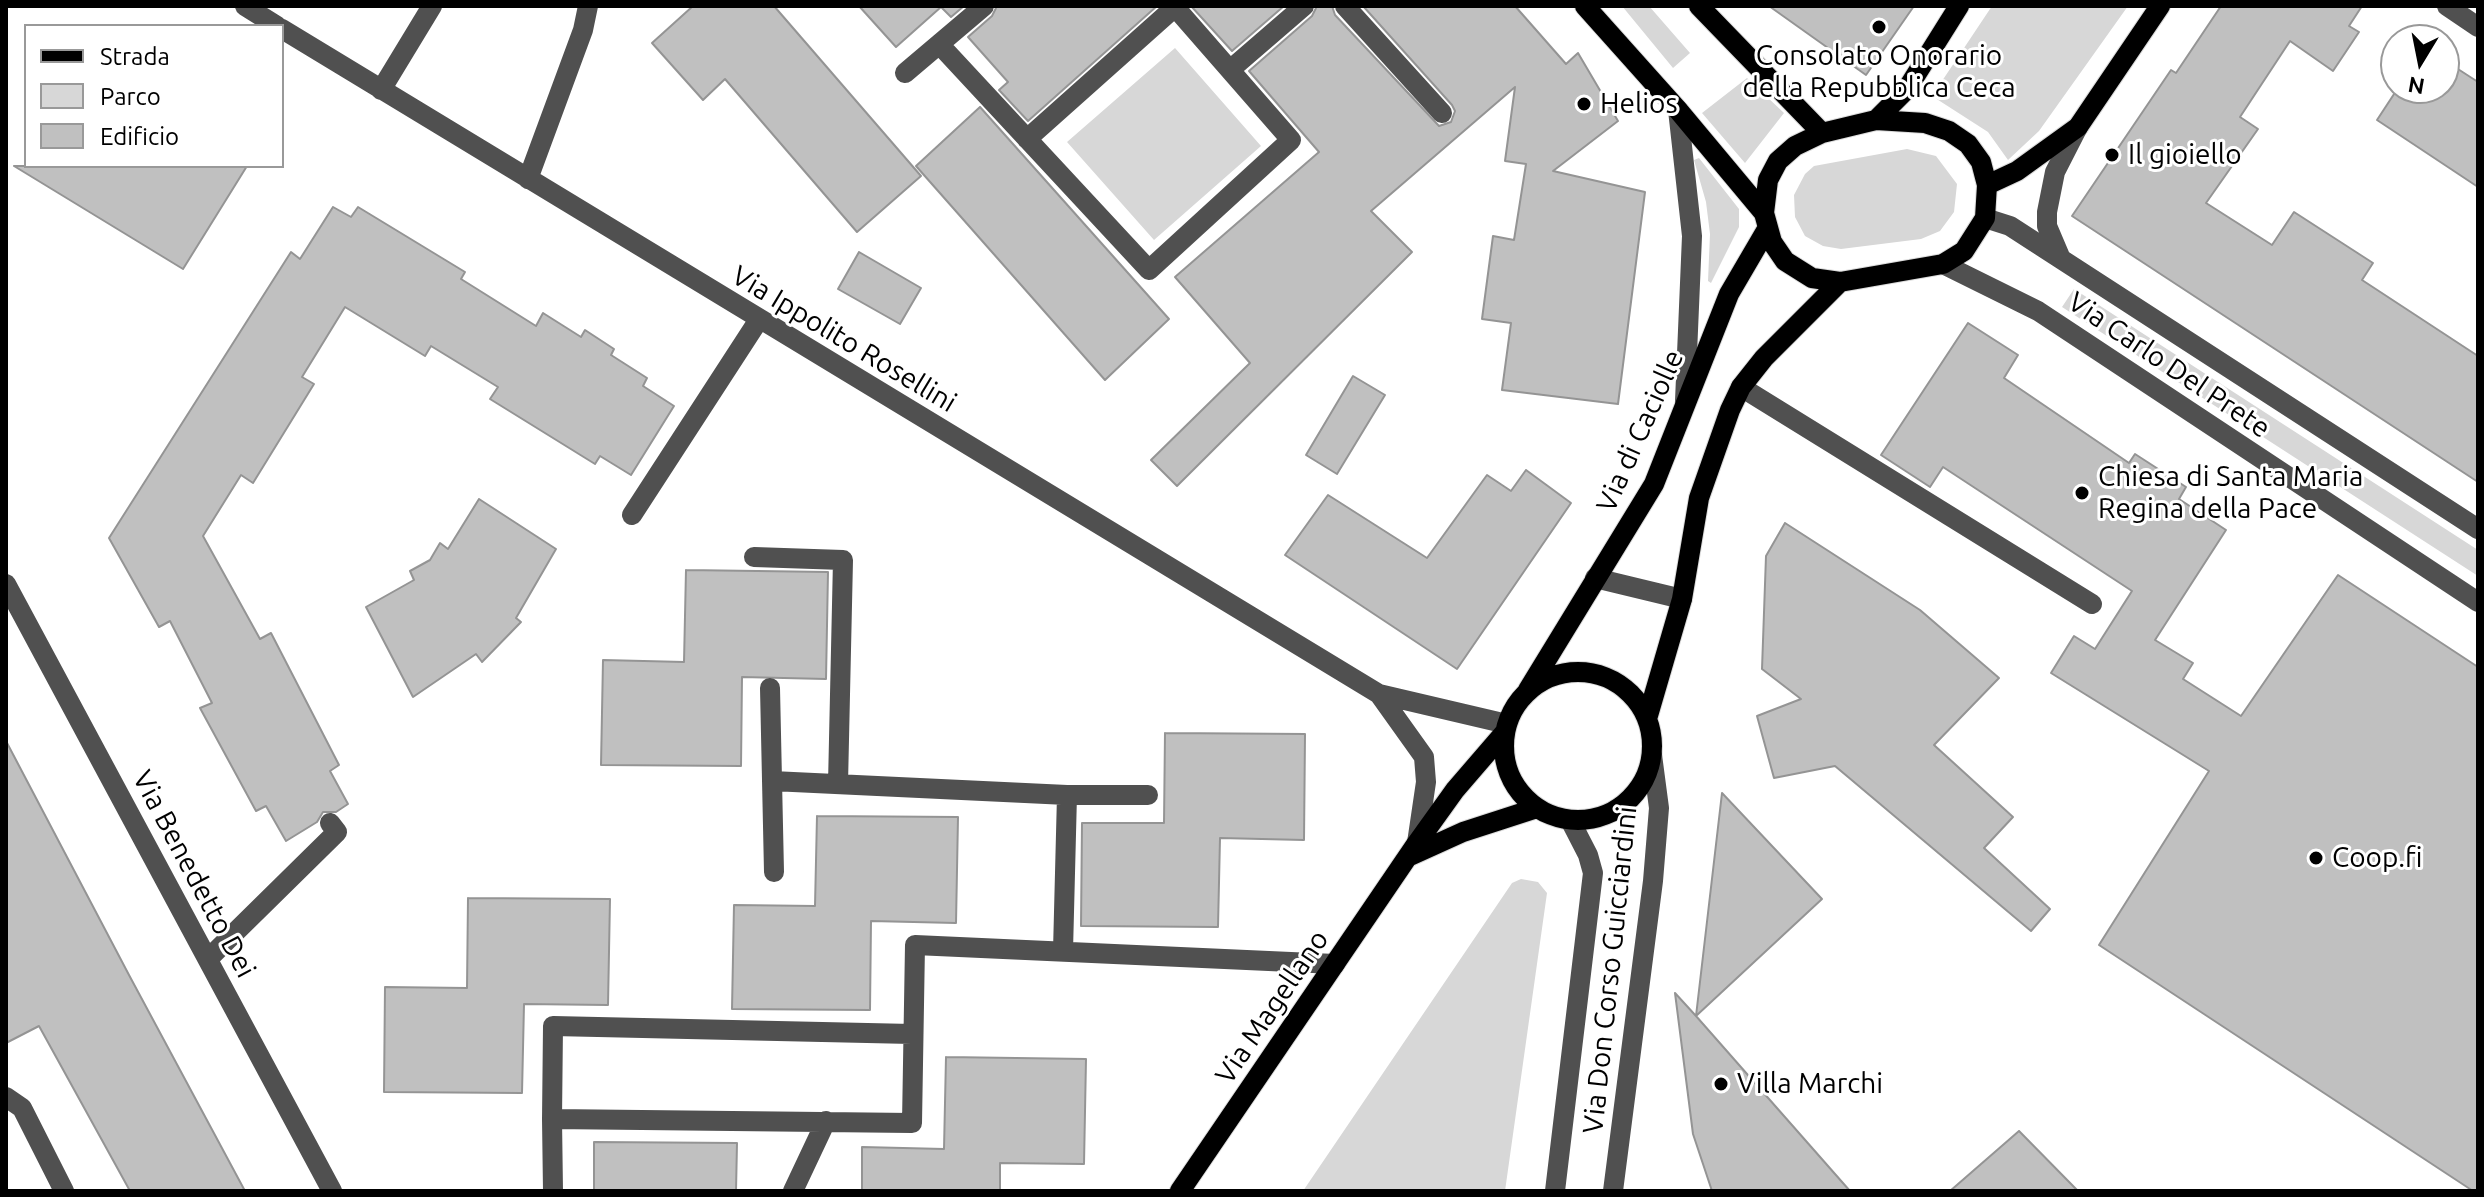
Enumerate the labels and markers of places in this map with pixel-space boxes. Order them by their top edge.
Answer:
marker: Consolato Onorario della Repubblica Ceca [1870,18,1888,36]
place label: Consolato Onorario della Repubblica Ceca [1742,39,2016,105]
place label: Helios [1600,87,1678,121]
marker: Helios [1575,95,1593,113]
place label: Il gioiello [2128,138,2242,172]
marker: Il gioiello [2103,146,2121,164]
place label: Chiesa di Santa Maria Regina della Pace [2098,460,2363,526]
marker: Chiesa di Santa Maria Regina della Pace [2073,484,2091,502]
place label: Coop.fi [2332,841,2423,875]
marker: Coop.fi [2307,849,2325,867]
place label: Villa Marchi [1737,1067,1883,1101]
marker: Villa Marchi [1712,1075,1730,1093]

